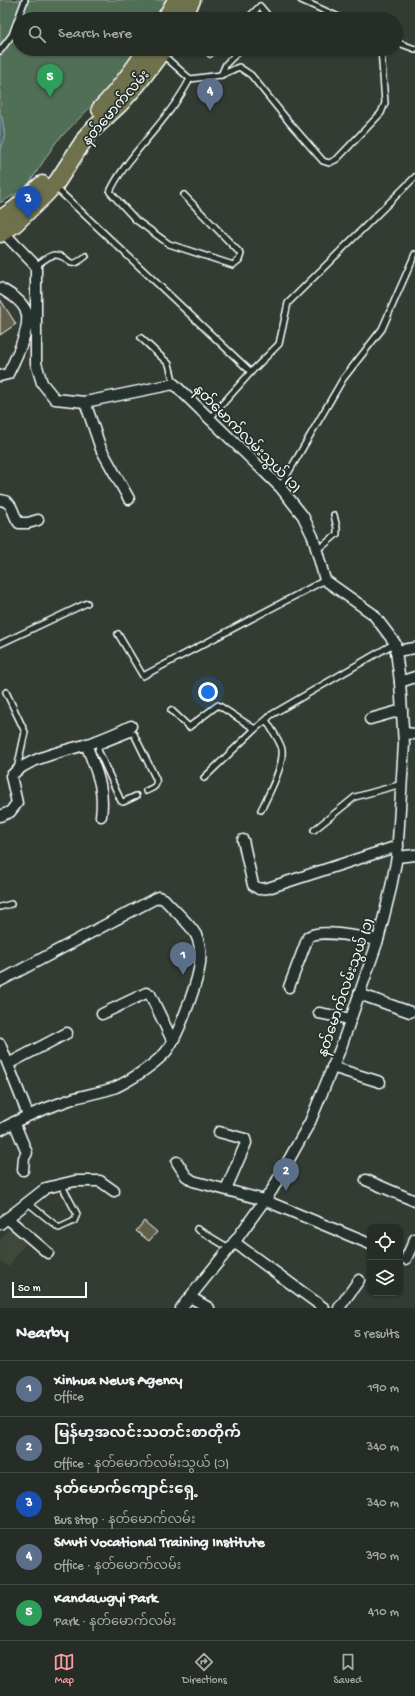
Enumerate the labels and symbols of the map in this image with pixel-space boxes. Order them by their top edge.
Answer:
pin: 5 [37,64,63,97]
street label: နတ်မောက်လမ်း [77,65,155,150]
pin: 4 [197,78,223,111]
pin: 3 [15,186,41,219]
street label: နတ်မောက်လမ်းသွယ် (၁) [188,379,307,498]
your location [198,682,218,702]
street label: နတ်မောက်လမ်းသွယ် (၁) [312,915,380,1060]
pin: 1 [170,942,196,975]
pin: 2 [273,1158,299,1191]
scale bar [12,1280,87,1299]

